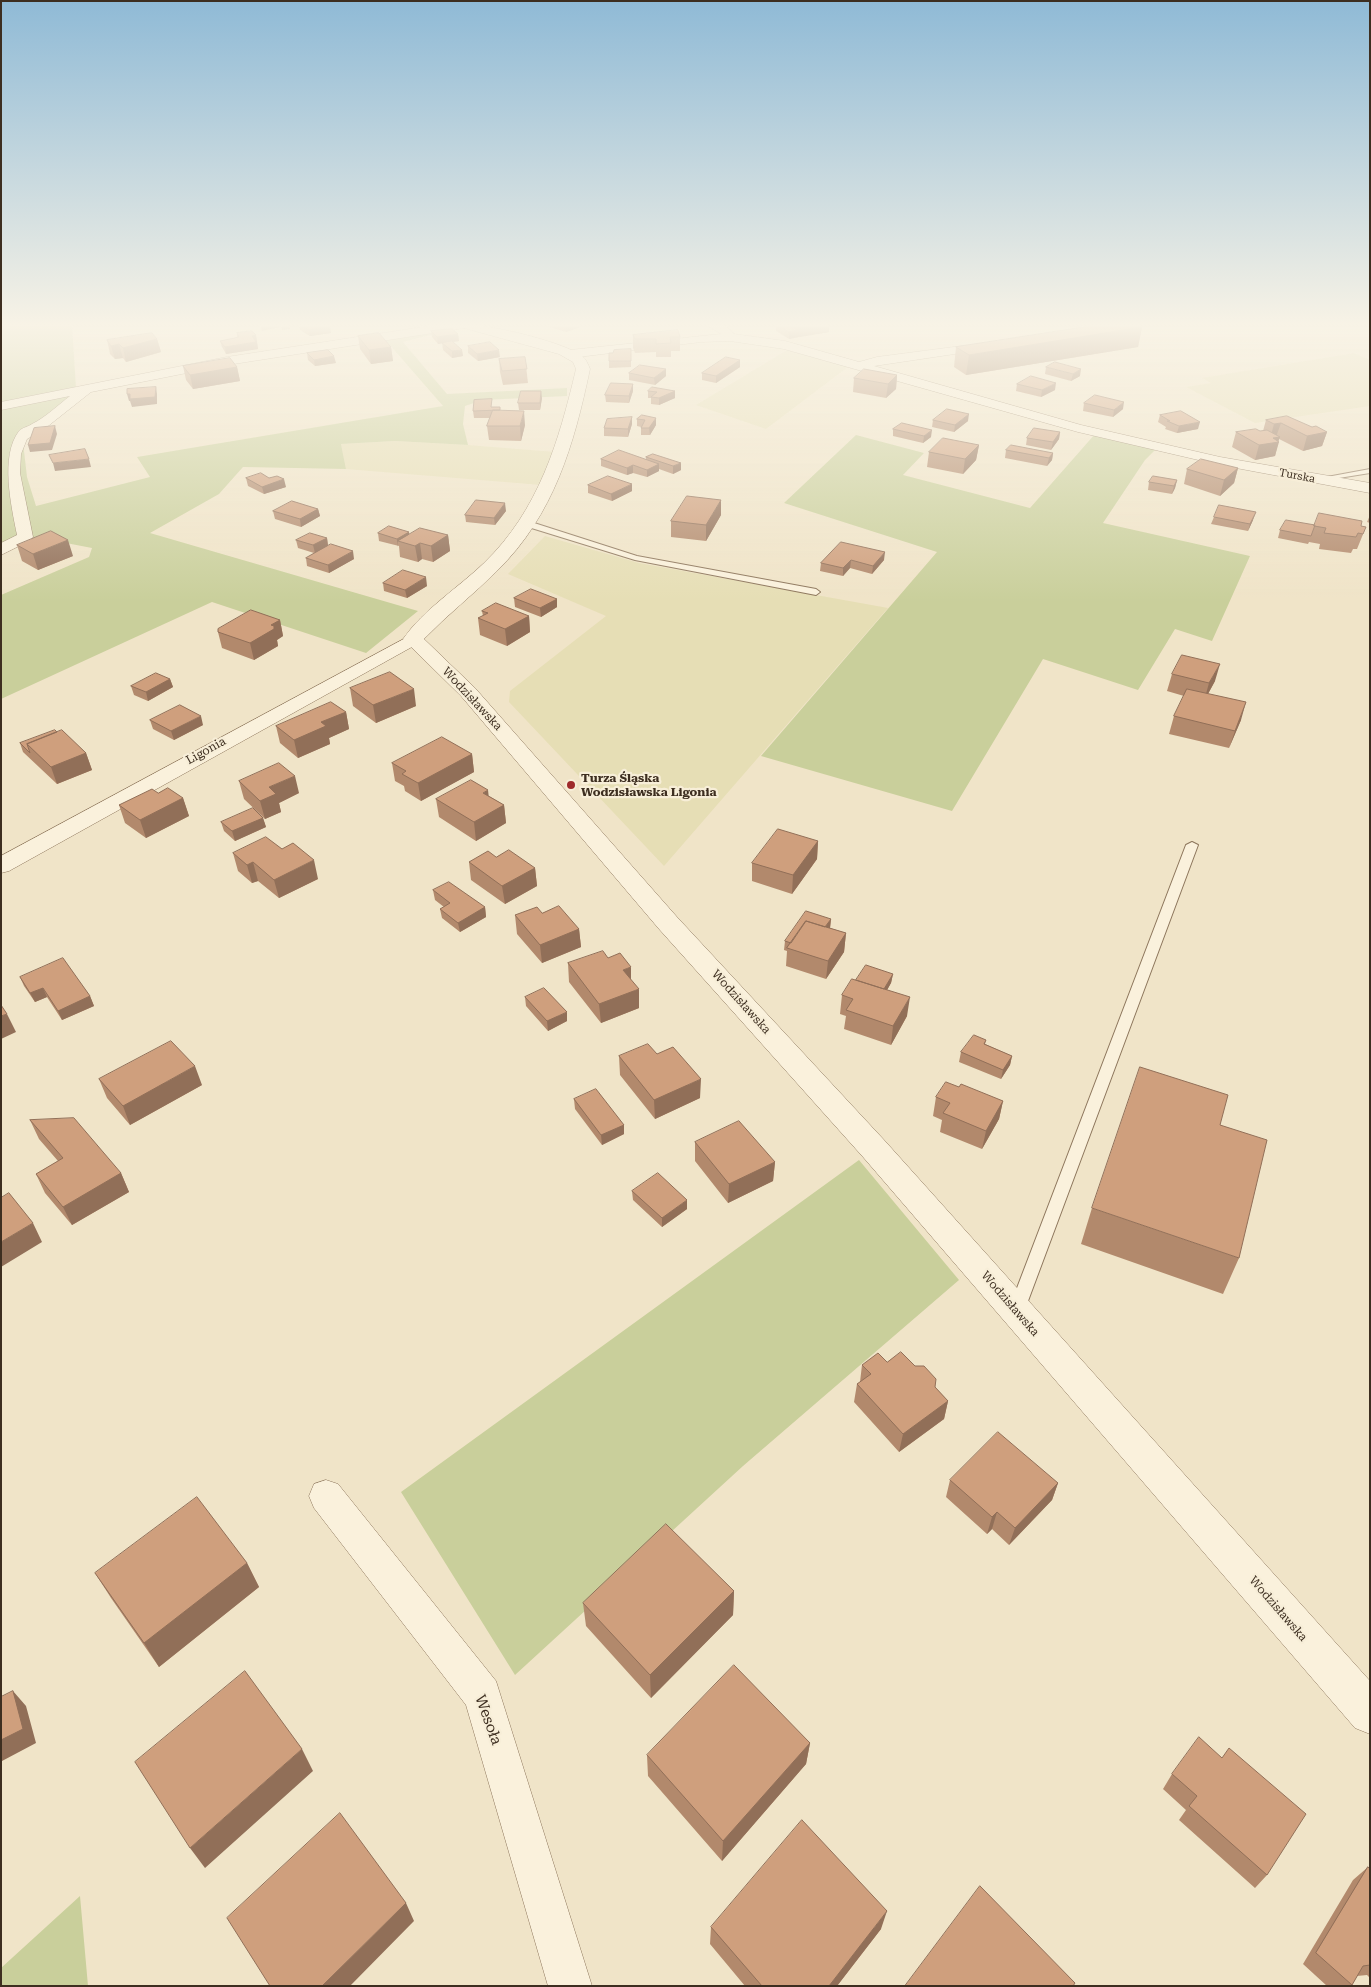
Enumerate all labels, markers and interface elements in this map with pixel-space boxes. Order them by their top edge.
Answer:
street label: Turska [1278,466,1316,486]
street label: Wodzisławska [439,664,505,734]
street label: Ligonia [184,734,228,768]
place label: Turza Śląska Wodzisławska Ligonia [581,771,716,799]
marker: Turza Śląska Wodzisławska Ligonia [565,779,577,791]
street label: Wodzisławska [708,967,774,1037]
street label: Wodzisławska [978,1269,1042,1339]
street label: Wodzisławska [1246,1574,1310,1644]
street label: Wesoła [471,1693,505,1747]

